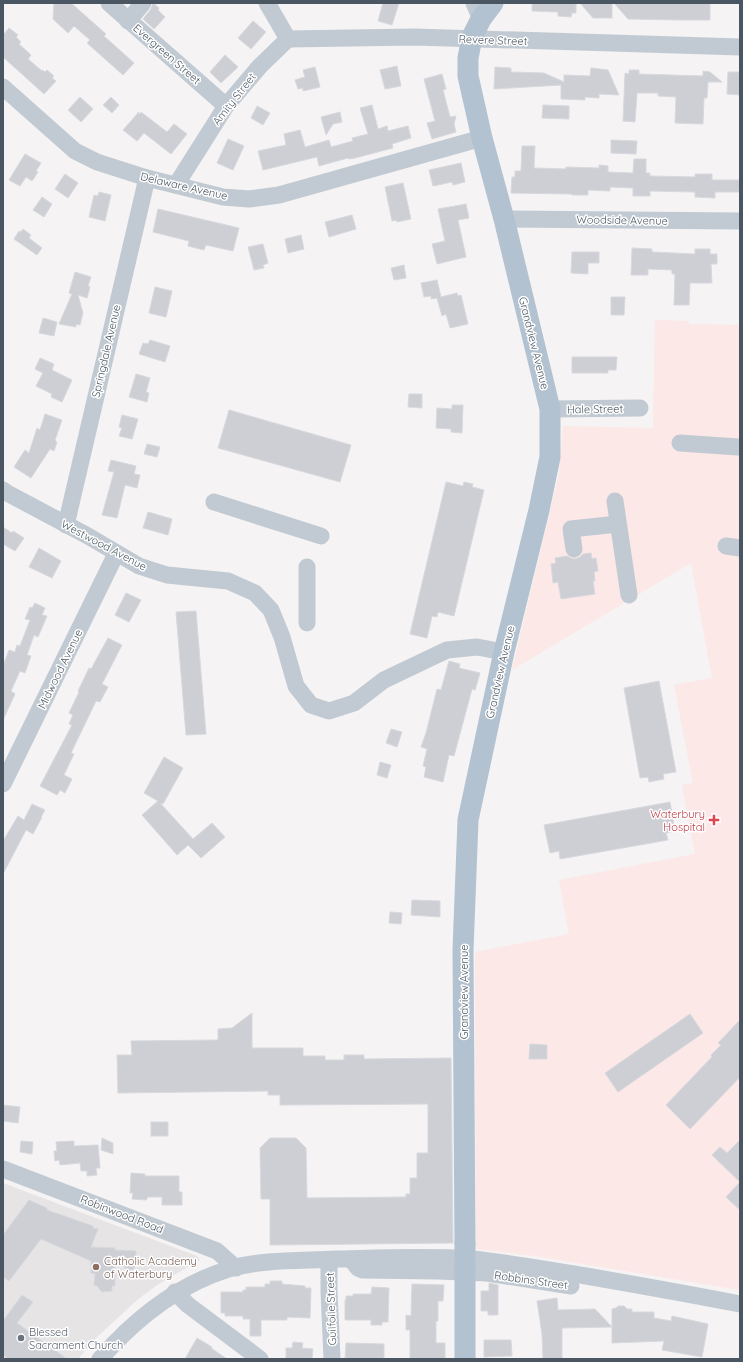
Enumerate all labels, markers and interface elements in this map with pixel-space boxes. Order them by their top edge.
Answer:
street label: Evergreen Street [130,21,204,87]
street label: Revere Street [458,32,528,48]
street label: Amity Street [209,70,259,128]
street label: Delaware Avenue [139,169,229,203]
street label: Woodside Avenue [576,212,668,228]
street label: Grandview Avenue [516,295,552,391]
street label: Springdale Avenue [88,303,124,399]
street label: Hale Street [567,402,624,416]
street label: Westwood Avenue [59,517,149,573]
street label: Grandview Avenue [483,624,517,720]
street label: Midwood Avenue [35,627,85,711]
place label: Waterbury Hospital [650,807,705,834]
marker: Waterbury Hospital [708,814,720,826]
street label: Grandview Avenue [457,945,471,1039]
street label: Robinwood Road [78,1192,166,1236]
place label: Catholic Academy of Waterbury [104,1254,197,1281]
marker: Catholic Academy of Waterbury [91,1262,101,1272]
street label: Robbins Street [493,1268,569,1292]
street label: Guilfoile Street [323,1272,339,1346]
place label: Blessed Sacrament Church [29,1325,123,1352]
marker: Blessed Sacrament Church [16,1333,26,1343]

